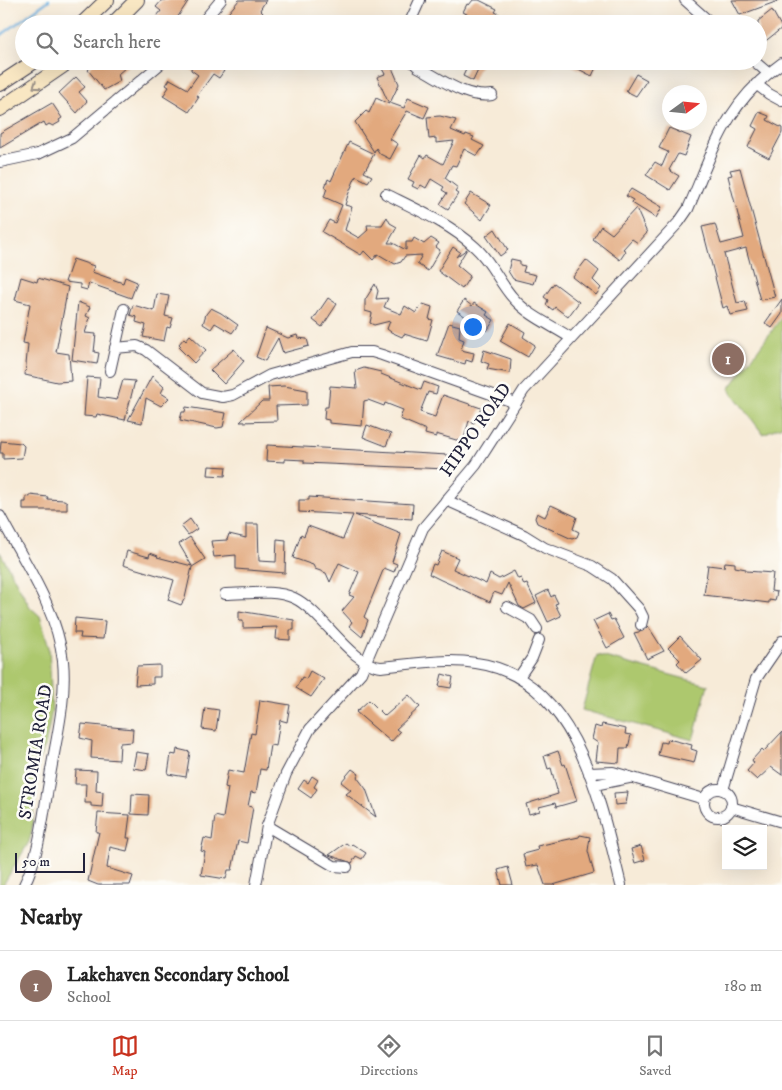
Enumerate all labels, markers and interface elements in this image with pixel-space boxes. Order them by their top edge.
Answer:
search box [15,15,767,70]
icon: search [33,29,61,57]
text: Search here [73,31,161,54]
one-way arrow [32,80,42,89]
north arrow [662,85,707,130]
your location [460,314,486,340]
pin: 1 [712,340,744,378]
street label: HIPPO ROAD [436,379,516,481]
street label: STROMIA ROAD [14,683,58,821]
map controls [722,825,767,870]
button: layers [722,825,767,870]
scale bar [15,850,85,873]
text: 50 m [22,853,50,871]
text: Nearby [20,905,82,931]
text: Lakehaven Secondary School [67,964,289,987]
text: 1 [33,976,39,996]
text: 180 m [724,976,762,996]
text: School [67,987,111,1007]
tab: Map [111,1032,139,1080]
tab: Directions [360,1032,418,1080]
tab: Saved [639,1032,671,1080]

